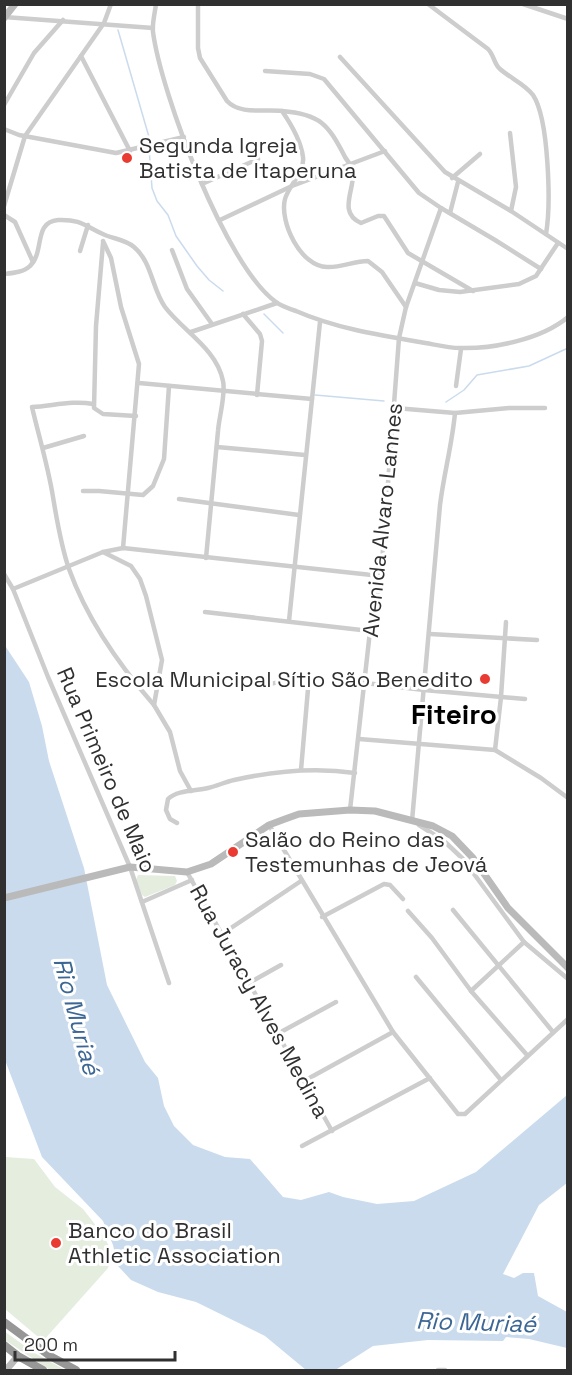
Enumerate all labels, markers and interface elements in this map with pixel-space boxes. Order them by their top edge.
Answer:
place label: Segunda Igreja Batista de Itaperuna [139,131,357,184]
marker: Segunda Igreja Batista de Itaperuna [120,151,134,165]
street label: Avenida Alvaro Lannes [356,401,408,639]
street label: Rua Primeiro de Maio [51,663,163,877]
place label: Escola Municipal Sítio São Benedito [95,665,473,693]
marker: Escola Municipal Sítio São Benedito [478,672,492,686]
district label: Fiteiro [411,696,497,732]
place label: Salão do Reino das Testemunhas de Jeová [245,825,488,878]
marker: Salão do Reino das Testemunhas de Jeová [226,845,240,859]
street label: Rua Juracy Alves Medina [184,879,336,1123]
water label: Rio Muriaé [46,954,108,1079]
place label: Banco do Brasil Athletic Association [68,1216,281,1269]
marker: Banco do Brasil Athletic Association [49,1236,63,1250]
water label: Rio Muriaé [415,1304,537,1340]
scale bar [15,1324,176,1362]
text: 200 m [24,1333,78,1356]

